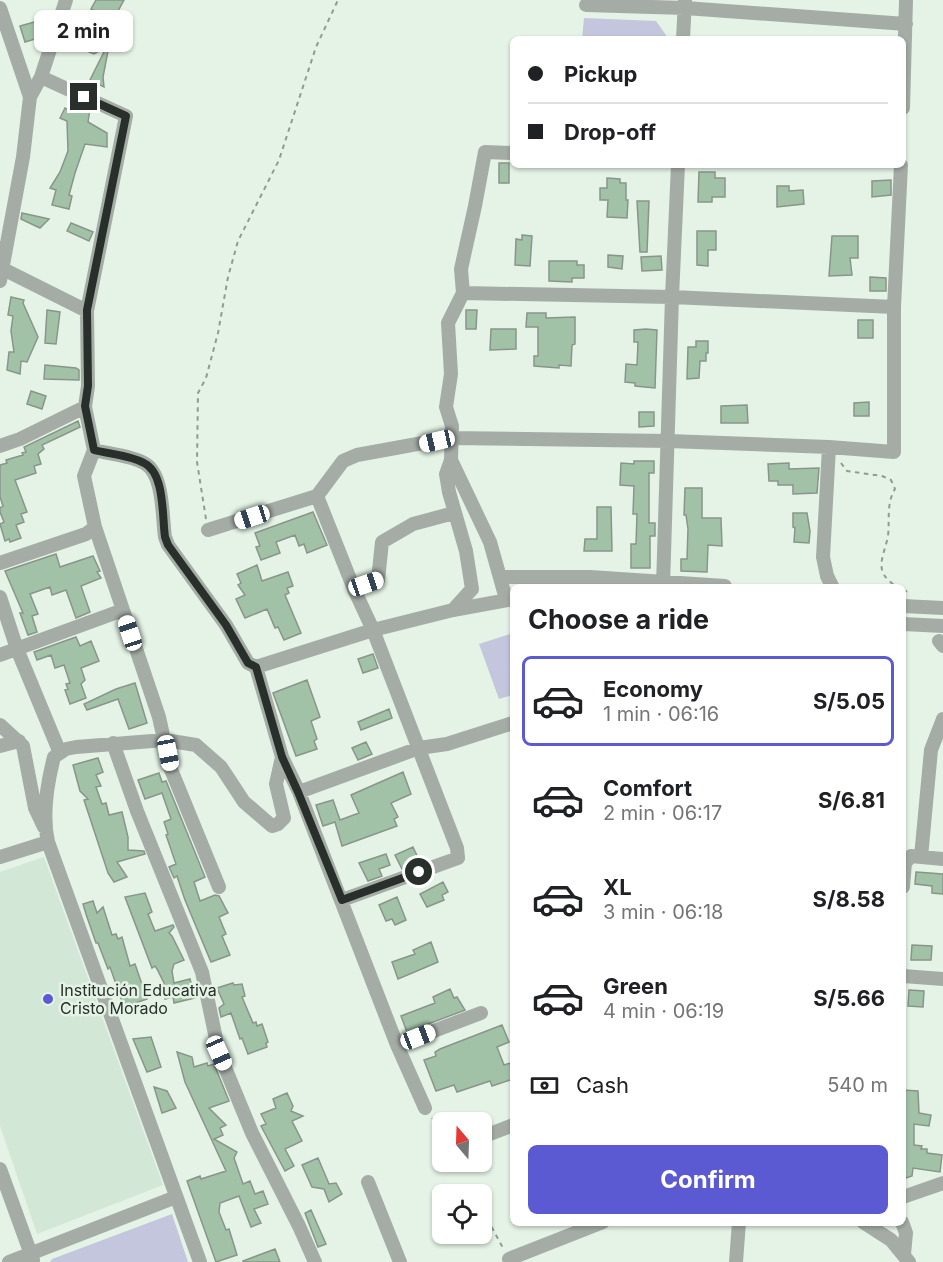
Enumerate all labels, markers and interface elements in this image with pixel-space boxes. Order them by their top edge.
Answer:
callout: 2 min [34,10,134,52]
text: 2 min [57,19,110,43]
text: Pickup [564,61,638,87]
route end [70,83,97,110]
text: Drop-off [564,119,656,145]
car [417,428,457,454]
car [232,503,272,531]
car [346,570,386,598]
text: Choose a ride [528,603,709,636]
car [116,613,144,653]
icon: car [531,674,585,728]
text: Economy [603,676,703,702]
text: S/5.05 [813,688,885,714]
text: 1 min · 06:16 [603,702,719,726]
car [156,734,180,772]
icon: car [531,773,585,827]
text: Comfort [603,775,692,801]
text: S/6.81 [818,787,885,813]
text: 2 min · 06:17 [603,801,722,825]
route start [405,858,432,885]
icon: car [531,872,585,926]
text: XL [603,874,632,900]
text: S/8.58 [813,886,885,912]
text: 3 min · 06:18 [603,900,723,924]
icon: car [531,971,585,1025]
text: Green [603,973,668,999]
place label: Institución Educativa Cristo Morado [60,980,217,1018]
text: S/5.66 [813,985,885,1011]
marker: Institución Educativa Cristo Morado [41,992,55,1006]
text: 4 min · 06:19 [603,999,724,1023]
car [398,1022,438,1052]
car [203,1033,235,1073]
icon: cash [528,1069,561,1102]
text: Cash [576,1072,629,1098]
text: 540 m [827,1073,888,1097]
north arrow [432,1112,492,1172]
map controls [432,1112,492,1244]
button: Confirm [528,1145,888,1214]
button: locate [432,1184,492,1244]

